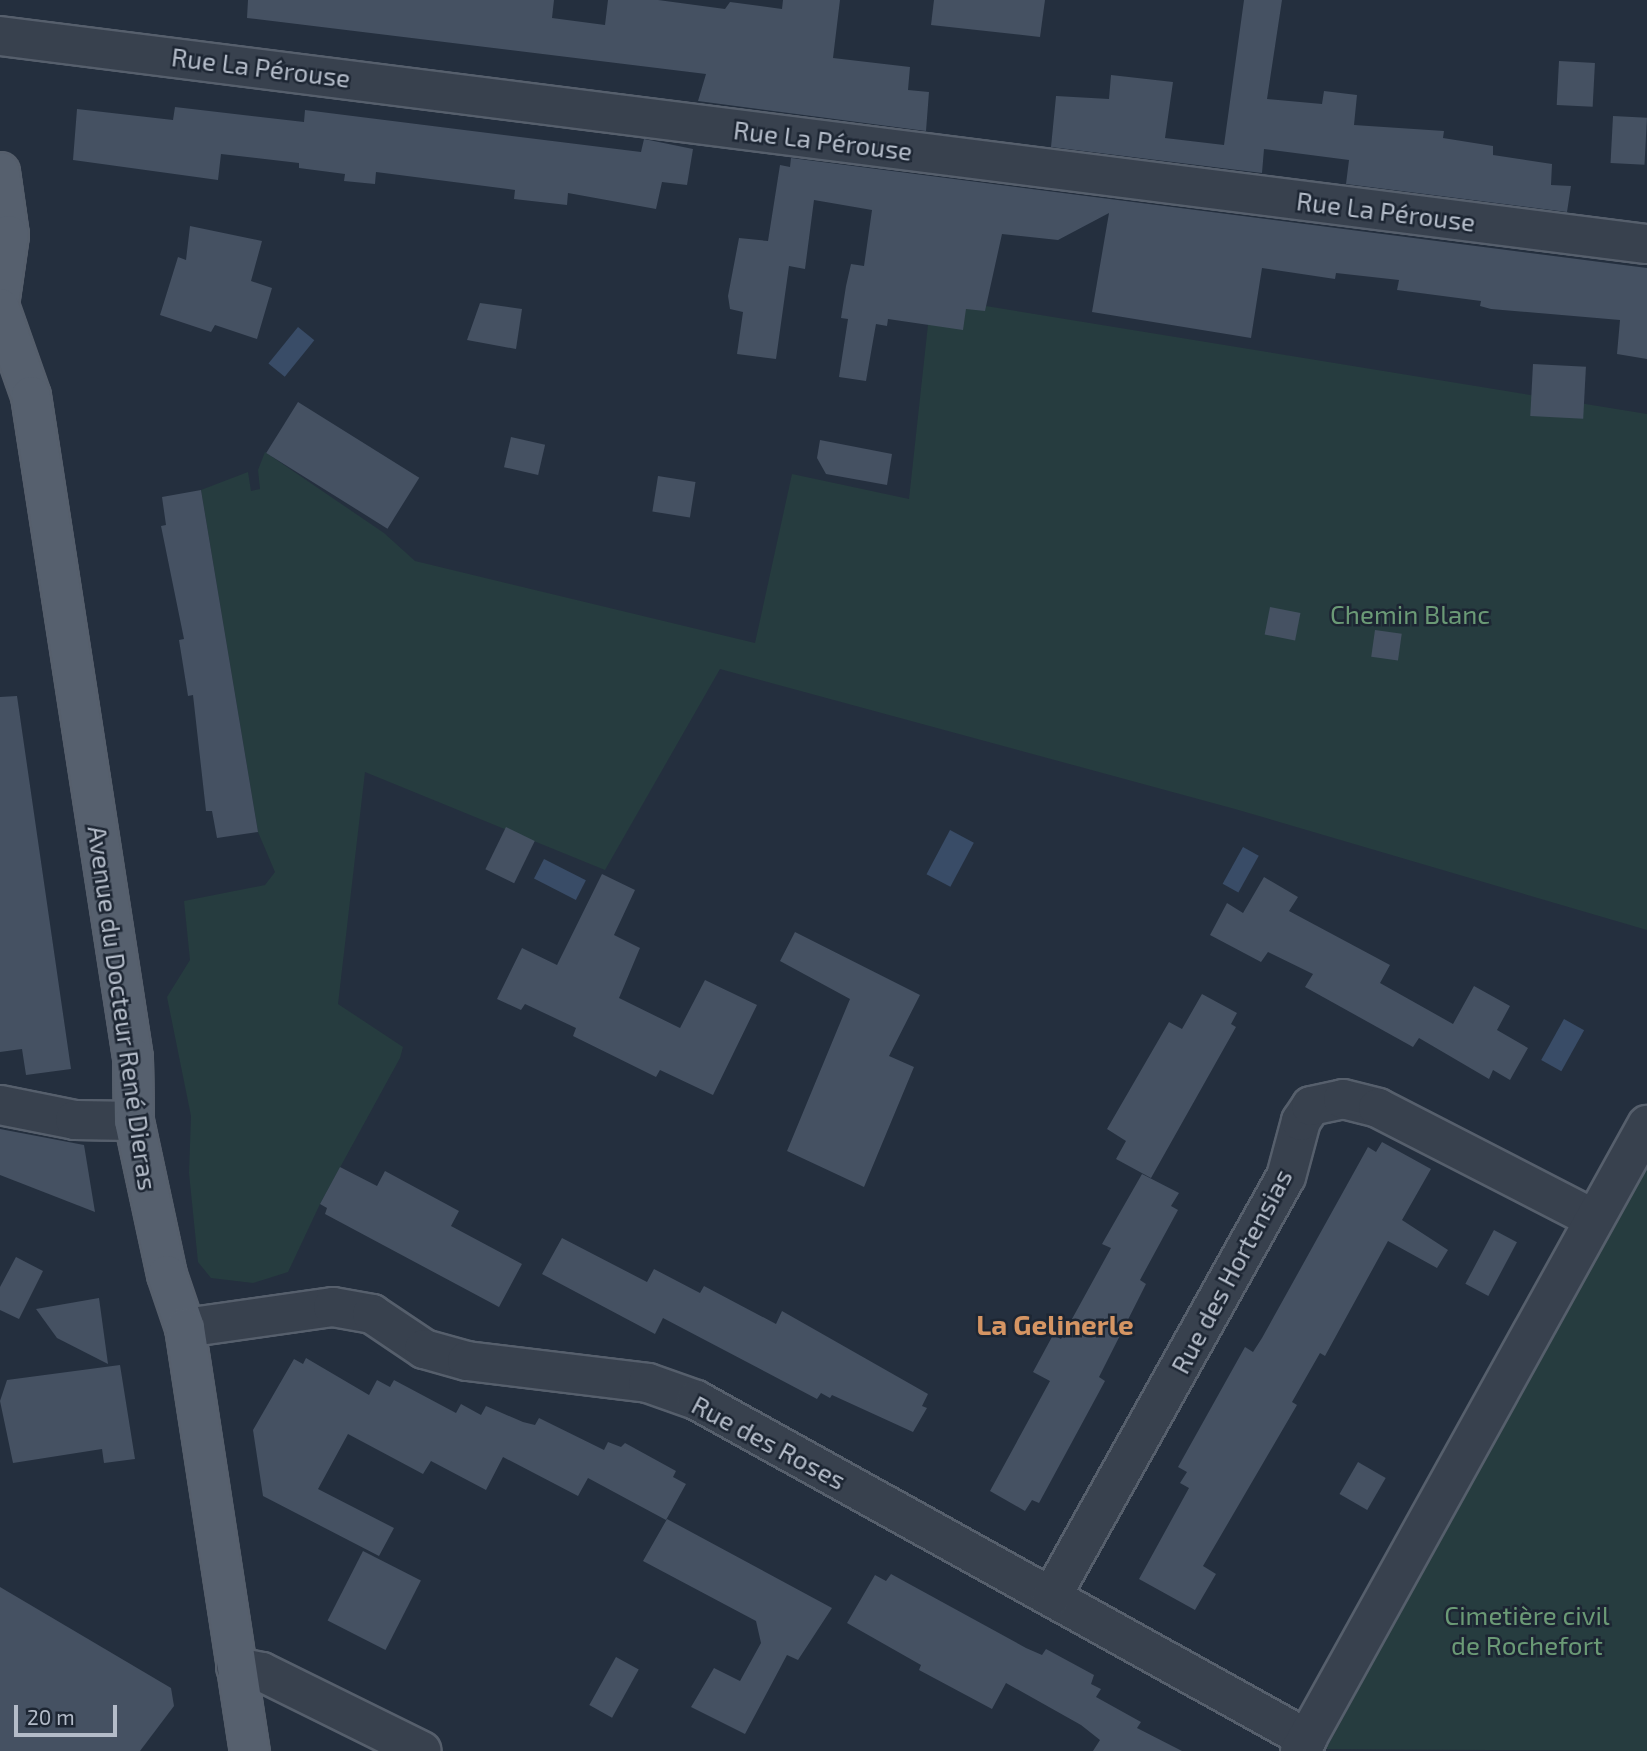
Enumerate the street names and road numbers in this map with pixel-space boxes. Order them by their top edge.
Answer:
street label: Rue La Pérouse [170,41,352,93]
street label: Rue La Pérouse [732,114,914,166]
street label: Rue La Pérouse [1295,185,1477,237]
street label: Avenue du Docteur René Dieras [82,823,164,1193]
street label: Rue des Hortensias [1164,1163,1298,1379]
street label: Rue des Roses [687,1388,851,1496]

